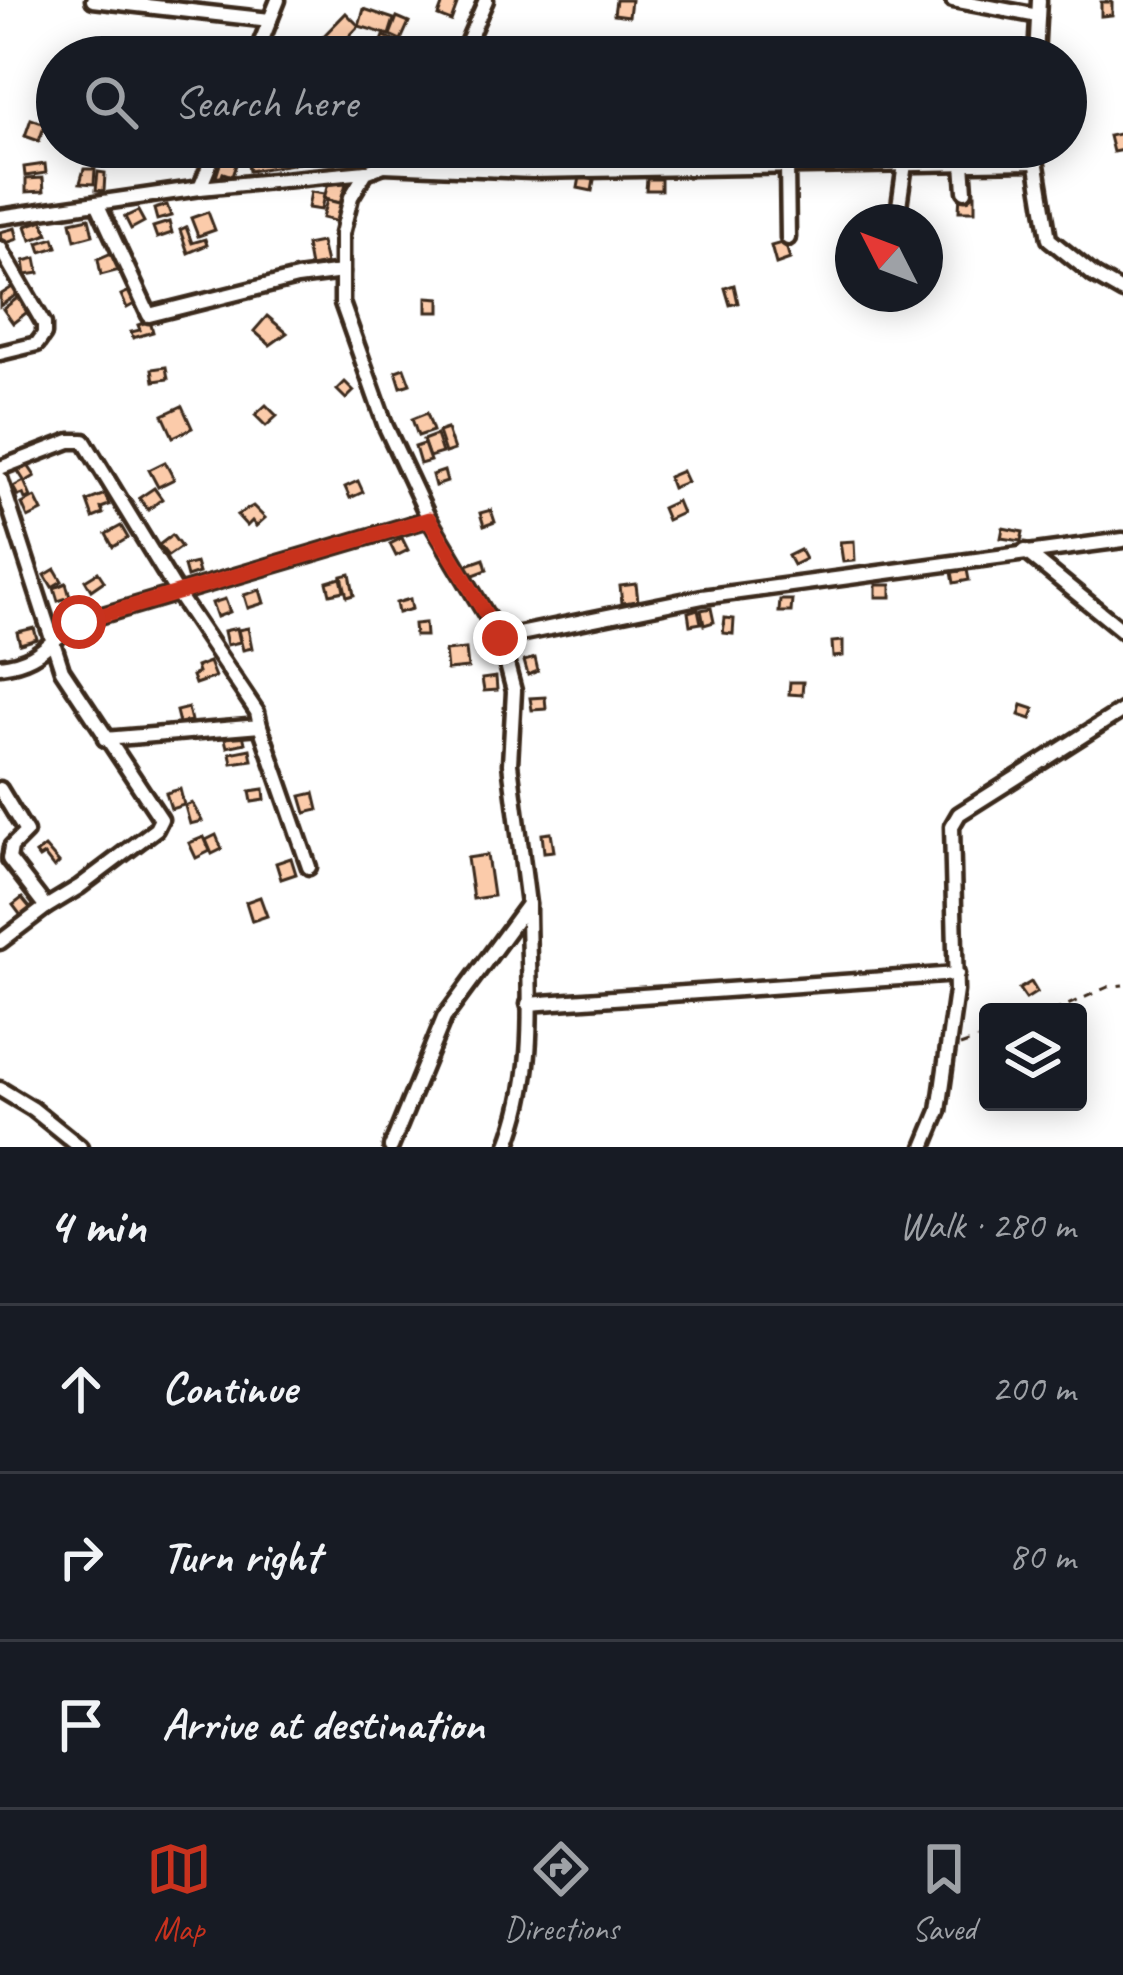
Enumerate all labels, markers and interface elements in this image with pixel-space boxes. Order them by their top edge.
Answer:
search box [36,36,1087,168]
icon: search [78,69,144,135]
text: Search here [174,74,357,131]
north arrow [835,204,943,312]
route start [52,595,106,649]
route end [473,611,527,665]
map controls [979,1003,1087,1111]
button: layers [979,1003,1087,1111]
text: 4 min [48,1193,146,1257]
text: Walk · 280 m [899,1201,1075,1250]
icon: ahead [48,1356,114,1422]
text: Continue [162,1360,296,1417]
text: 200 m [991,1364,1075,1413]
icon: right [48,1524,114,1590]
text: Turn right [162,1528,320,1585]
text: 80 m [1009,1532,1075,1581]
icon: arrive [48,1692,114,1758]
text: Arrive at destination [162,1696,484,1753]
tab: Map [146,1836,212,1950]
tab: Directions [504,1836,619,1950]
tab: Saved [911,1836,977,1950]

